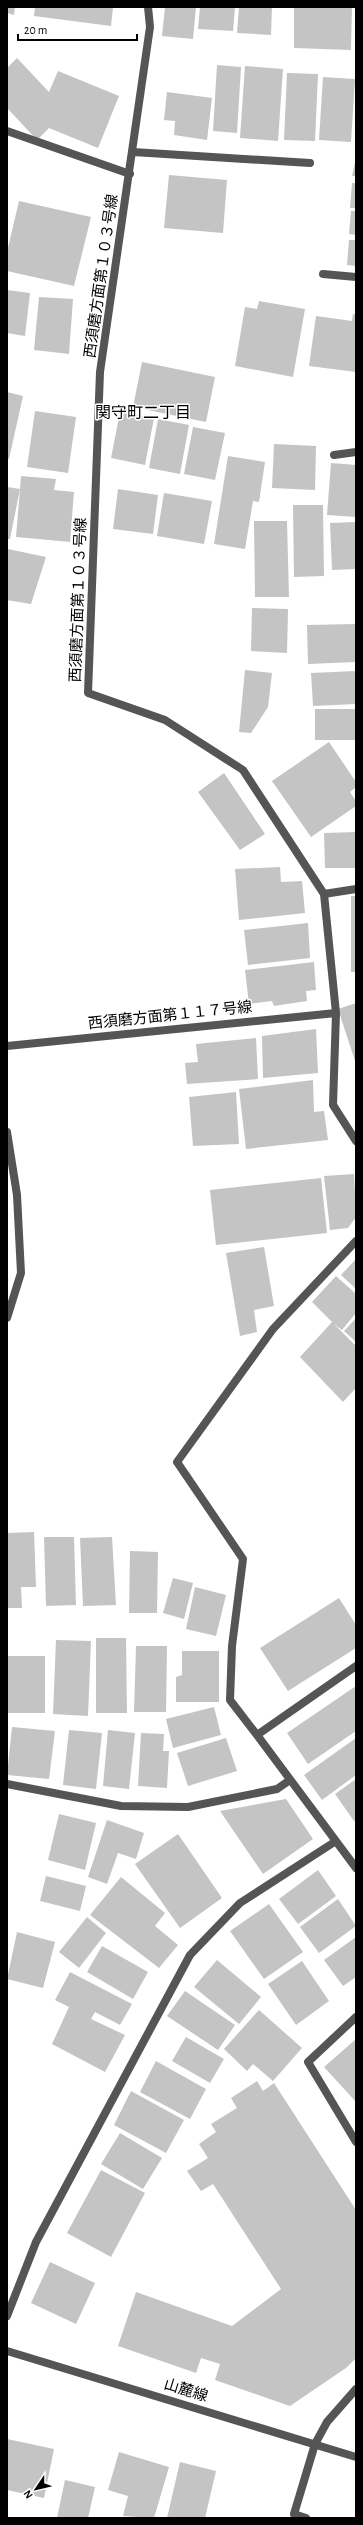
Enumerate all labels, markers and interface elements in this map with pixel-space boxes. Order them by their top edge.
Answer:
scale bar [18,16,137,42]
text: 20 m [24,24,47,36]
street label: 西須磨方面第１０３号線 [82,193,120,359]
district label: 関守町二丁目 [95,405,191,421]
street label: 西須磨方面第１０３号線 [67,517,89,683]
street label: 西須磨方面第１１７号線 [87,998,253,1032]
street label: 山麓線 [162,2376,210,2404]
north arrow [16,2469,56,2509]
text: N [22,2488,35,2501]

